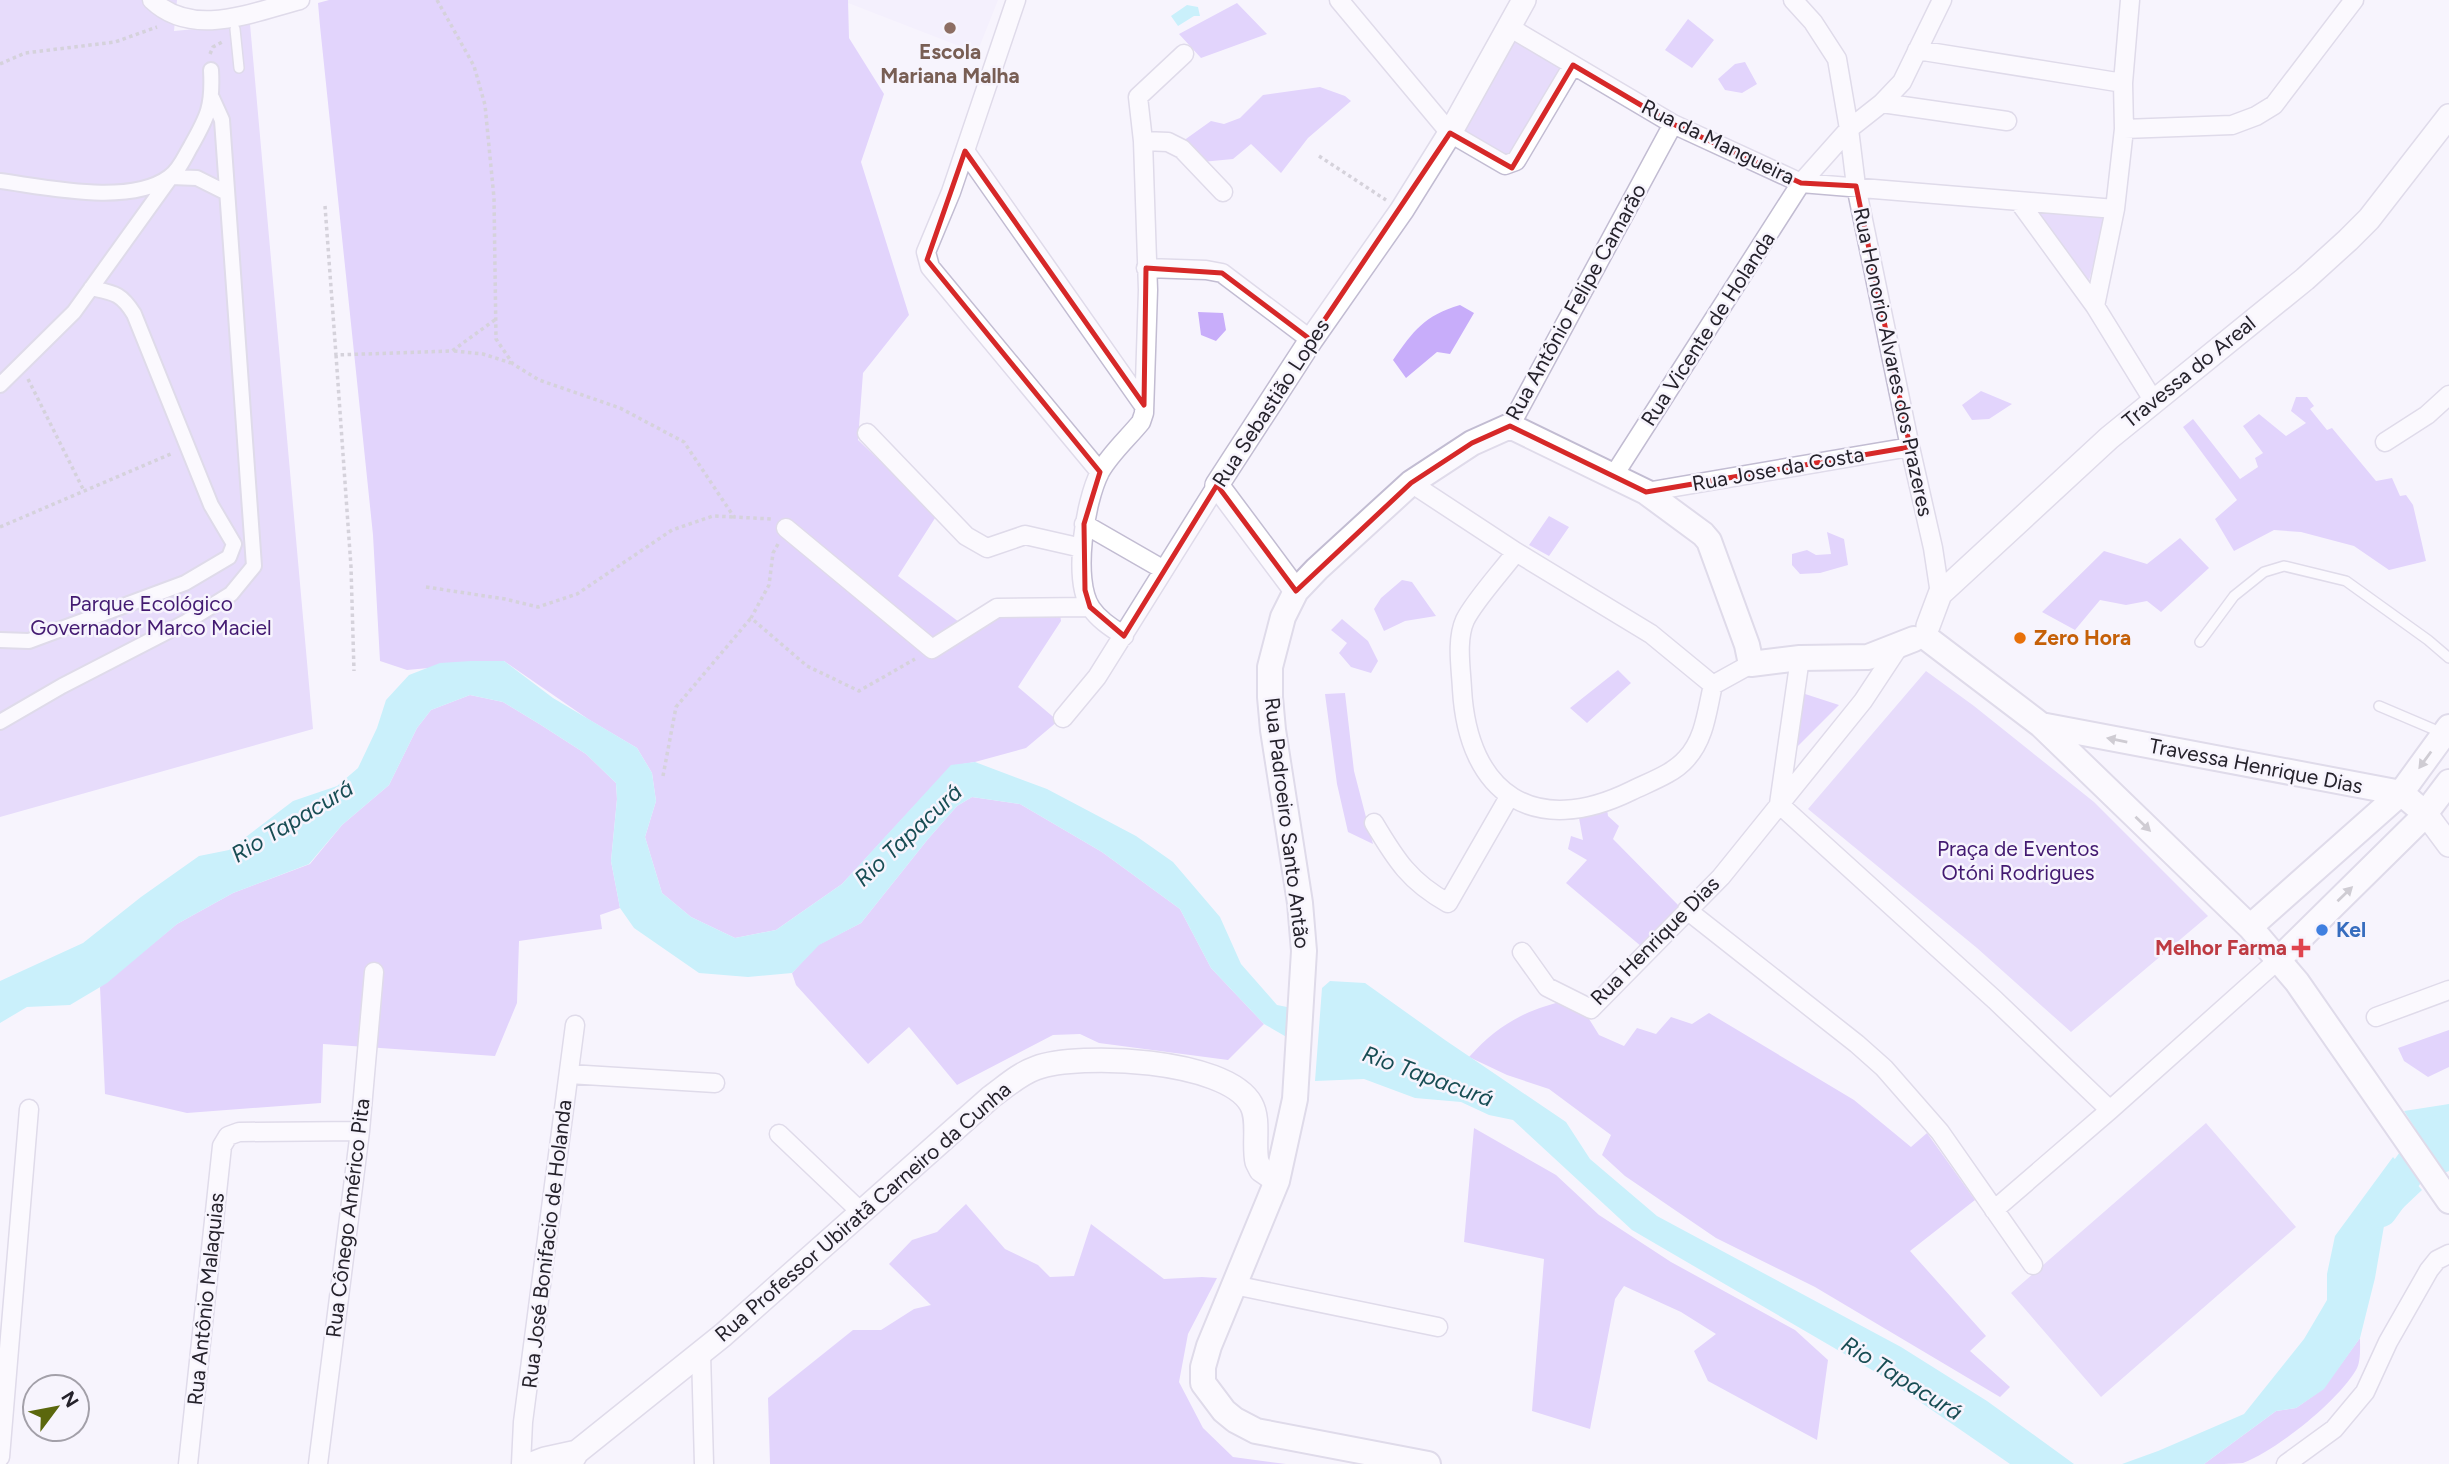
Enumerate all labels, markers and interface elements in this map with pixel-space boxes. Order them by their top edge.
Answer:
marker: Escola Mariana Malha [942,20,958,36]
place label: Escola Mariana Malha [880,39,1020,88]
street label: Rua da Mangueira [1638,94,1799,189]
street label: Rua Antônio Felipe Camarão [1500,179,1651,424]
street label: Rua Honorio Alvares dos Prazeres [1848,205,1938,519]
street label: Rua Vicente de Holanda [1635,227,1780,430]
street label: Travessa do Areal [2117,310,2260,433]
street label: Rua Sebastião Lopes [1207,314,1334,492]
street label: Rua Jose da Costa [1690,441,1866,496]
park label: Parque Ecológico Governador Marco Maciel [30,591,272,640]
place label: Zero Hora [2034,625,2131,650]
marker: Zero Hora [2012,630,2028,646]
street label: Rua Padroeiro Santo Antão [1260,696,1315,950]
street label: Travessa Henrique Dias [2147,733,2365,798]
one-way arrow [2106,734,2128,745]
one-way arrow [2418,751,2432,769]
water label: Rio Tapacurá [226,774,358,868]
water label: Rio Tapacurá [848,778,968,892]
one-way arrow [2134,815,2151,831]
park label: Praça de Eventos Otóni Rodrigues [1937,836,2099,885]
street label: Rua Henrique Dias [1585,871,1724,1010]
one-way arrow [2336,886,2353,902]
place label: Kel [2336,917,2366,942]
marker: Kel [2314,922,2330,938]
place label: Melhor Farma [2155,935,2287,960]
marker: Melhor Farma [2293,940,2309,956]
water label: Rio Tapacurá [1359,1039,1497,1113]
street label: Rua Professor Ubiratã Carneiro da Cunha [710,1076,1016,1347]
street label: Rua Cônego Américo Pita [320,1097,375,1339]
street label: Rua José Bonifacio de Holanda [516,1098,577,1390]
street label: Rua Antônio Malaquias [182,1191,229,1407]
water label: Rio Tapacurá [1836,1330,1968,1426]
north arrow [21,1373,91,1443]
text: N [56,1387,84,1412]

